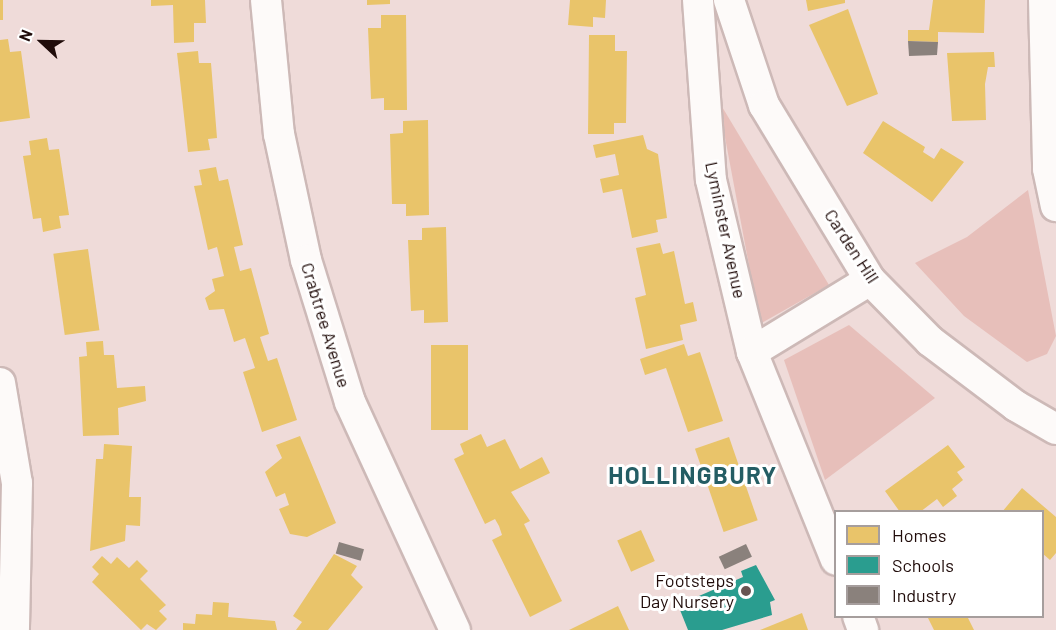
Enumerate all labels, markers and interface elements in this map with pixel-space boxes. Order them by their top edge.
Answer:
north arrow [12,12,72,72]
text: N [14,27,36,44]
street label: Lyminster Avenue [701,160,751,300]
street label: Carden Hill [820,205,884,287]
street label: Crabtree Avenue [297,260,355,390]
district label: HOLLINGBURY [608,461,778,489]
legend [834,510,1044,618]
text: Homes [892,524,946,546]
text: Schools [892,554,954,576]
place label: Footsteps Day Nursery [640,570,734,612]
marker: Footsteps Day Nursery [739,584,753,598]
text: Industry [892,584,956,606]

